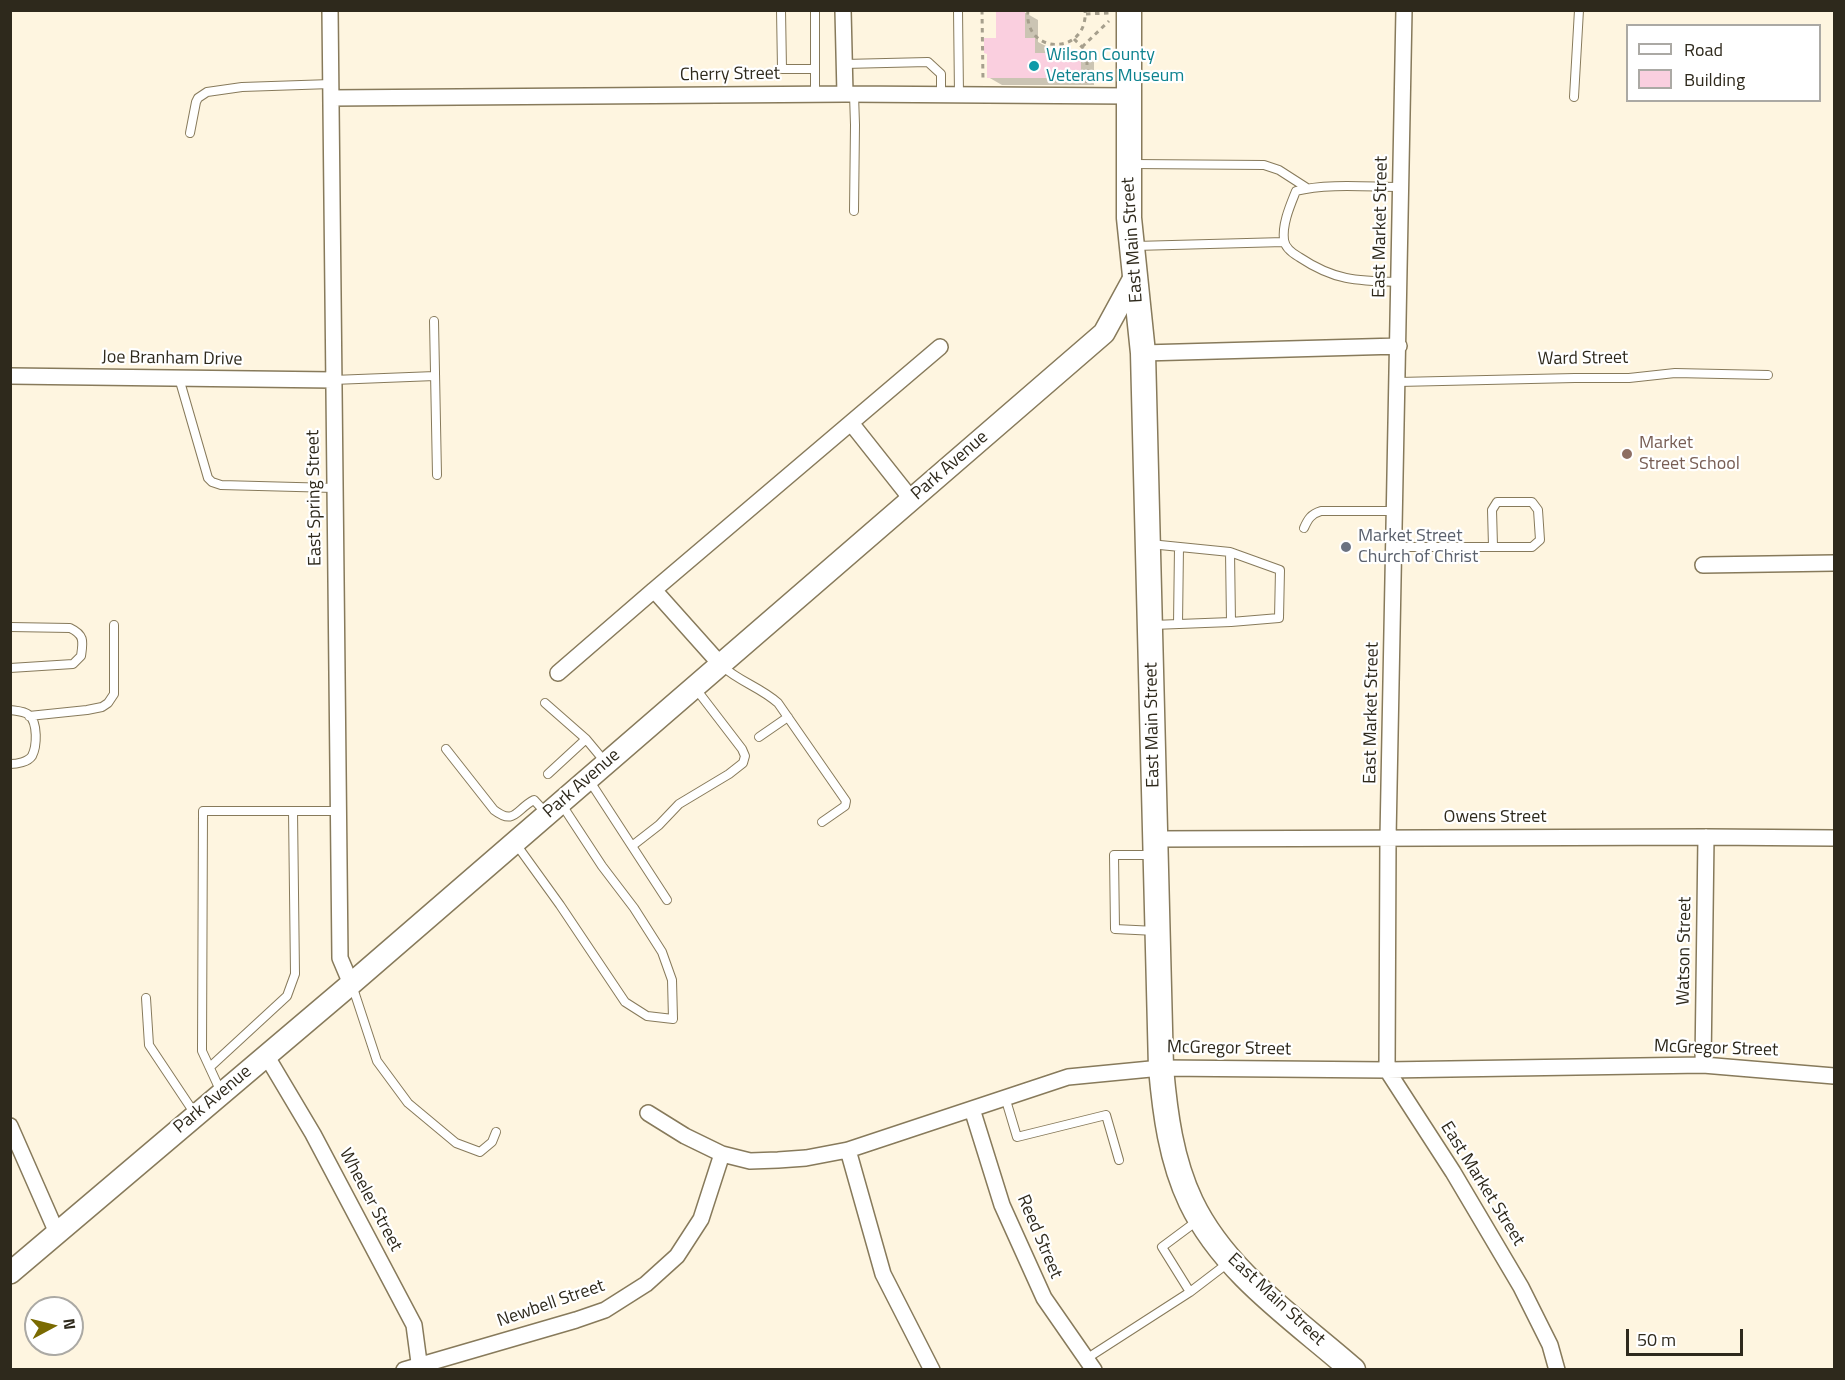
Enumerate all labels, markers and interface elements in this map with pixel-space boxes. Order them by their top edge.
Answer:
legend [1626,24,1821,102]
text: Road [1684,36,1723,63]
place label: Wilson County Veterans Museum [1046,45,1184,88]
marker: Wilson County Veterans Museum [1027,59,1041,73]
street label: Cherry Street [680,63,780,87]
text: Building [1684,66,1745,93]
street label: East Market Street [1369,156,1393,298]
street label: East Main Street [1118,177,1148,303]
street label: Joe Branham Drive [101,347,243,371]
street label: Ward Street [1538,347,1628,371]
street label: Park Avenue [907,427,993,505]
street label: East Spring Street [303,430,327,566]
place label: Market Street School [1639,433,1740,476]
marker: Market Street School [1620,447,1634,461]
place label: Market Street Church of Christ [1358,526,1478,568]
marker: Market Street Church of Christ [1339,540,1353,554]
street label: East Market Street [1360,642,1384,784]
street label: East Main Street [1141,662,1165,788]
street label: Park Avenue [539,745,625,823]
street label: Owens Street [1444,807,1546,829]
street label: Watson Street [1673,896,1697,1006]
street label: McGregor Street [1653,1036,1779,1062]
street label: McGregor Street [1167,1037,1291,1061]
street label: Park Avenue [170,1061,256,1139]
street label: East Market Street [1435,1118,1529,1250]
street label: Wheeler Street [334,1145,406,1255]
street label: Reed Street [1012,1192,1066,1282]
street label: East Main Street [1223,1249,1329,1351]
street label: Newbell Street [495,1276,607,1332]
north arrow [24,1296,84,1356]
text: N [57,1317,82,1331]
scale bar [1629,1317,1746,1355]
text: 50 m [1637,1326,1676,1353]

